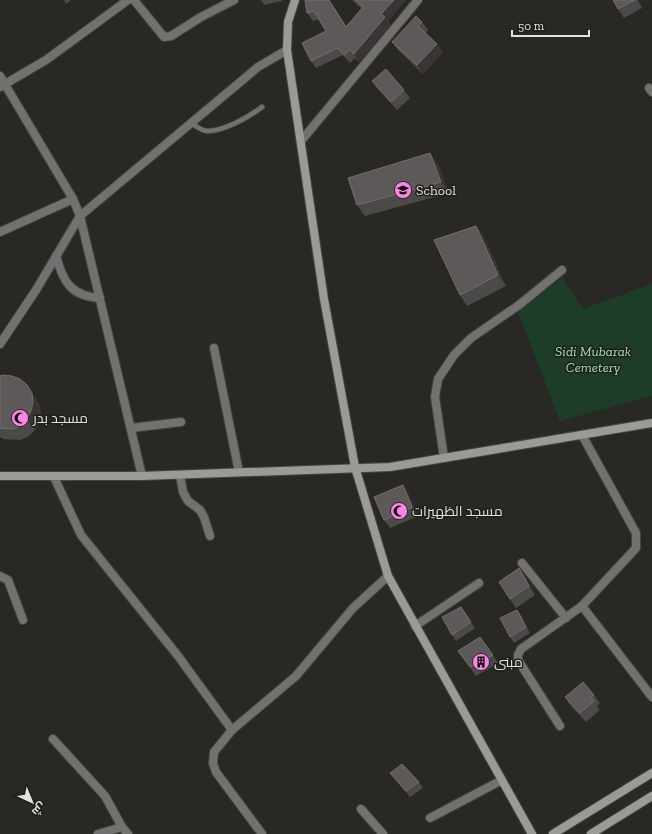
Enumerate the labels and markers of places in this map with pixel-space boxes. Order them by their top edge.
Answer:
school or university icon: School [393,180,413,200]
place label: School [416,182,456,199]
mosque icon: مسجد بدر [10,408,30,428]
place label: مسجد بدر [32,410,88,427]
mosque icon: مسجد الظهيرات [389,501,409,521]
place label: مسجد الظهيرات [412,503,503,520]
building icon: مبنى [471,652,491,672]
place label: مبنى [494,654,523,671]

